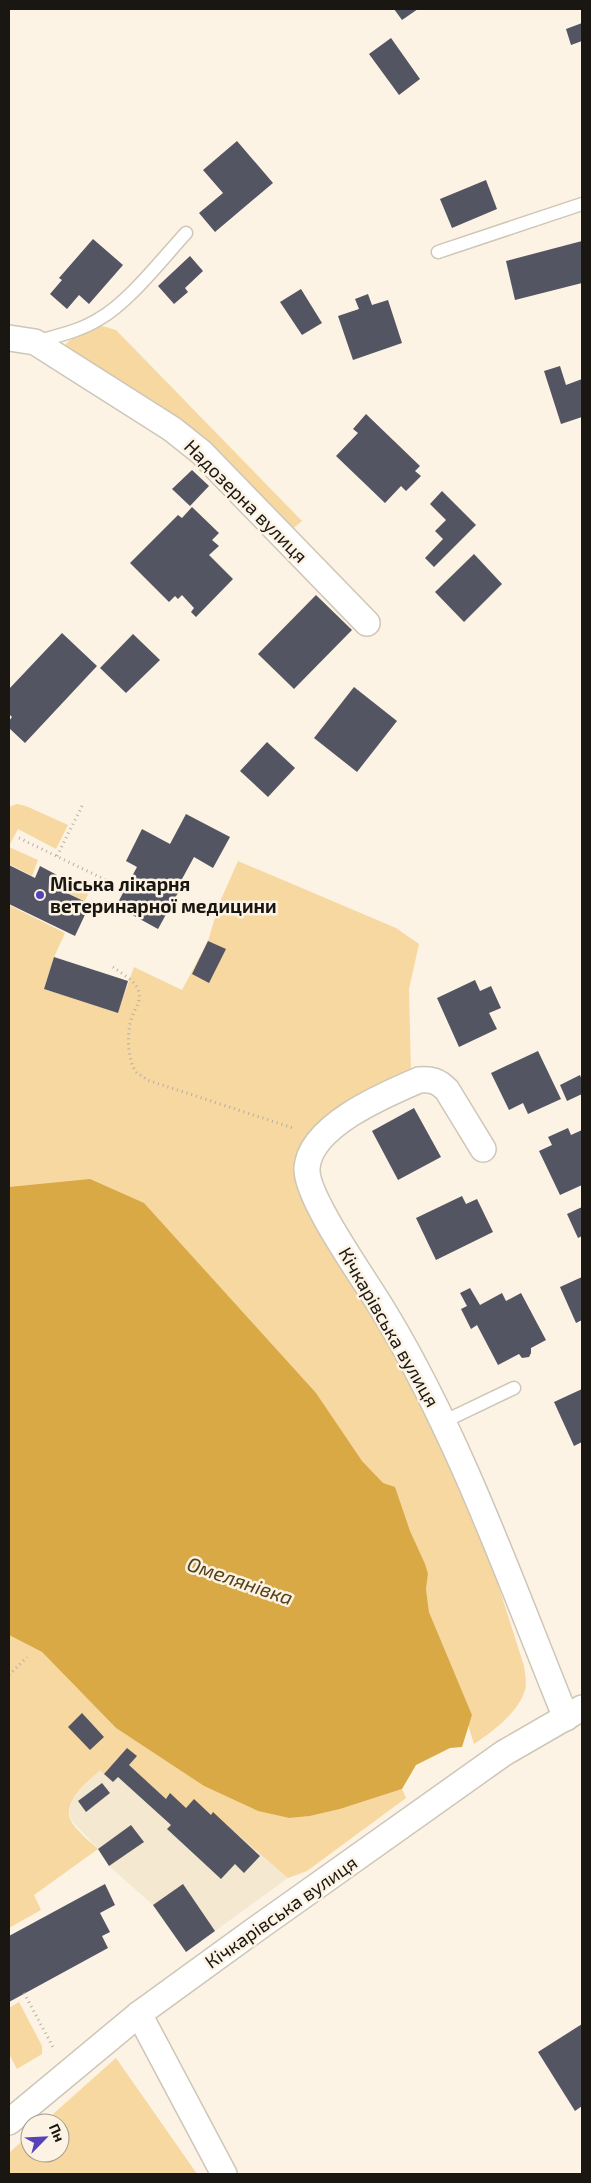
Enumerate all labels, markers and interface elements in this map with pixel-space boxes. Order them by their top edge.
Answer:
street label: Надозерна вулиця [179,434,313,568]
place label: Міська лікарня ветеринарної медицини [50,872,277,917]
marker: Міська лікарня ветеринарної медицини [34,889,46,901]
street label: Кічкарівська вулиця [333,1243,445,1411]
water label: Омелянівка [184,1551,296,1609]
street label: Кічкарівська вулиця [200,1850,362,1974]
north arrow [20,2113,70,2163]
text: Пн [46,2121,69,2144]

